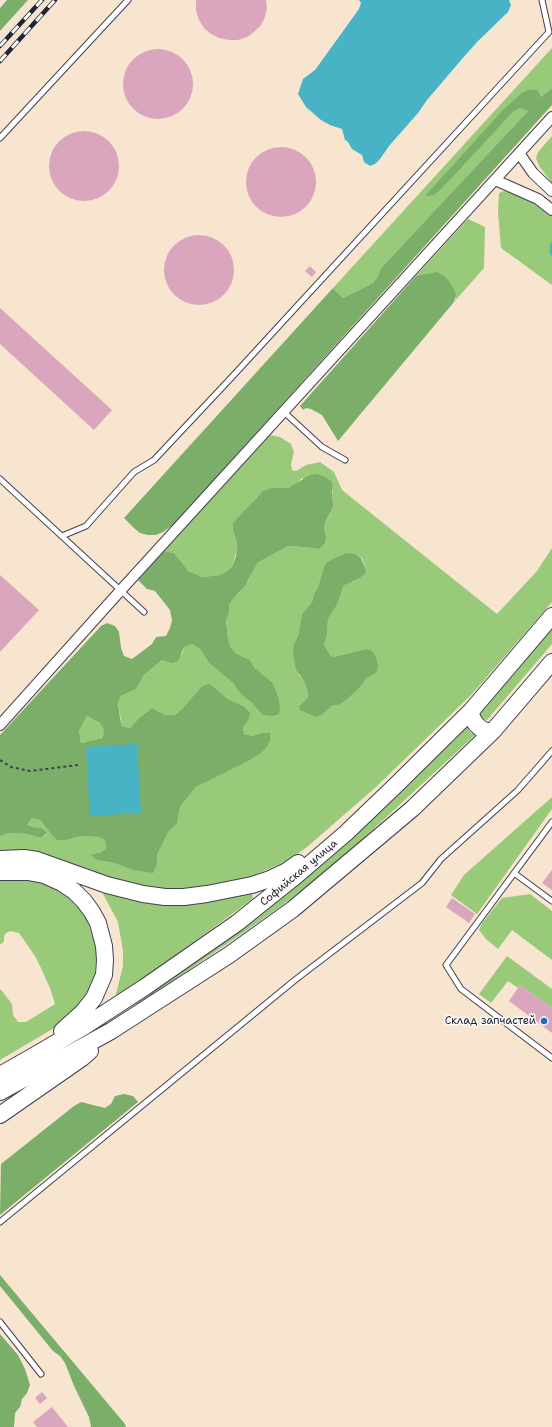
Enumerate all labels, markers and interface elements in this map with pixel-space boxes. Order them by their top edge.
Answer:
street label: Софийская улица [258,837,340,909]
place label: Склад запчастей [445,1014,536,1028]
marker: Склад запчастей [539,1016,549,1026]

